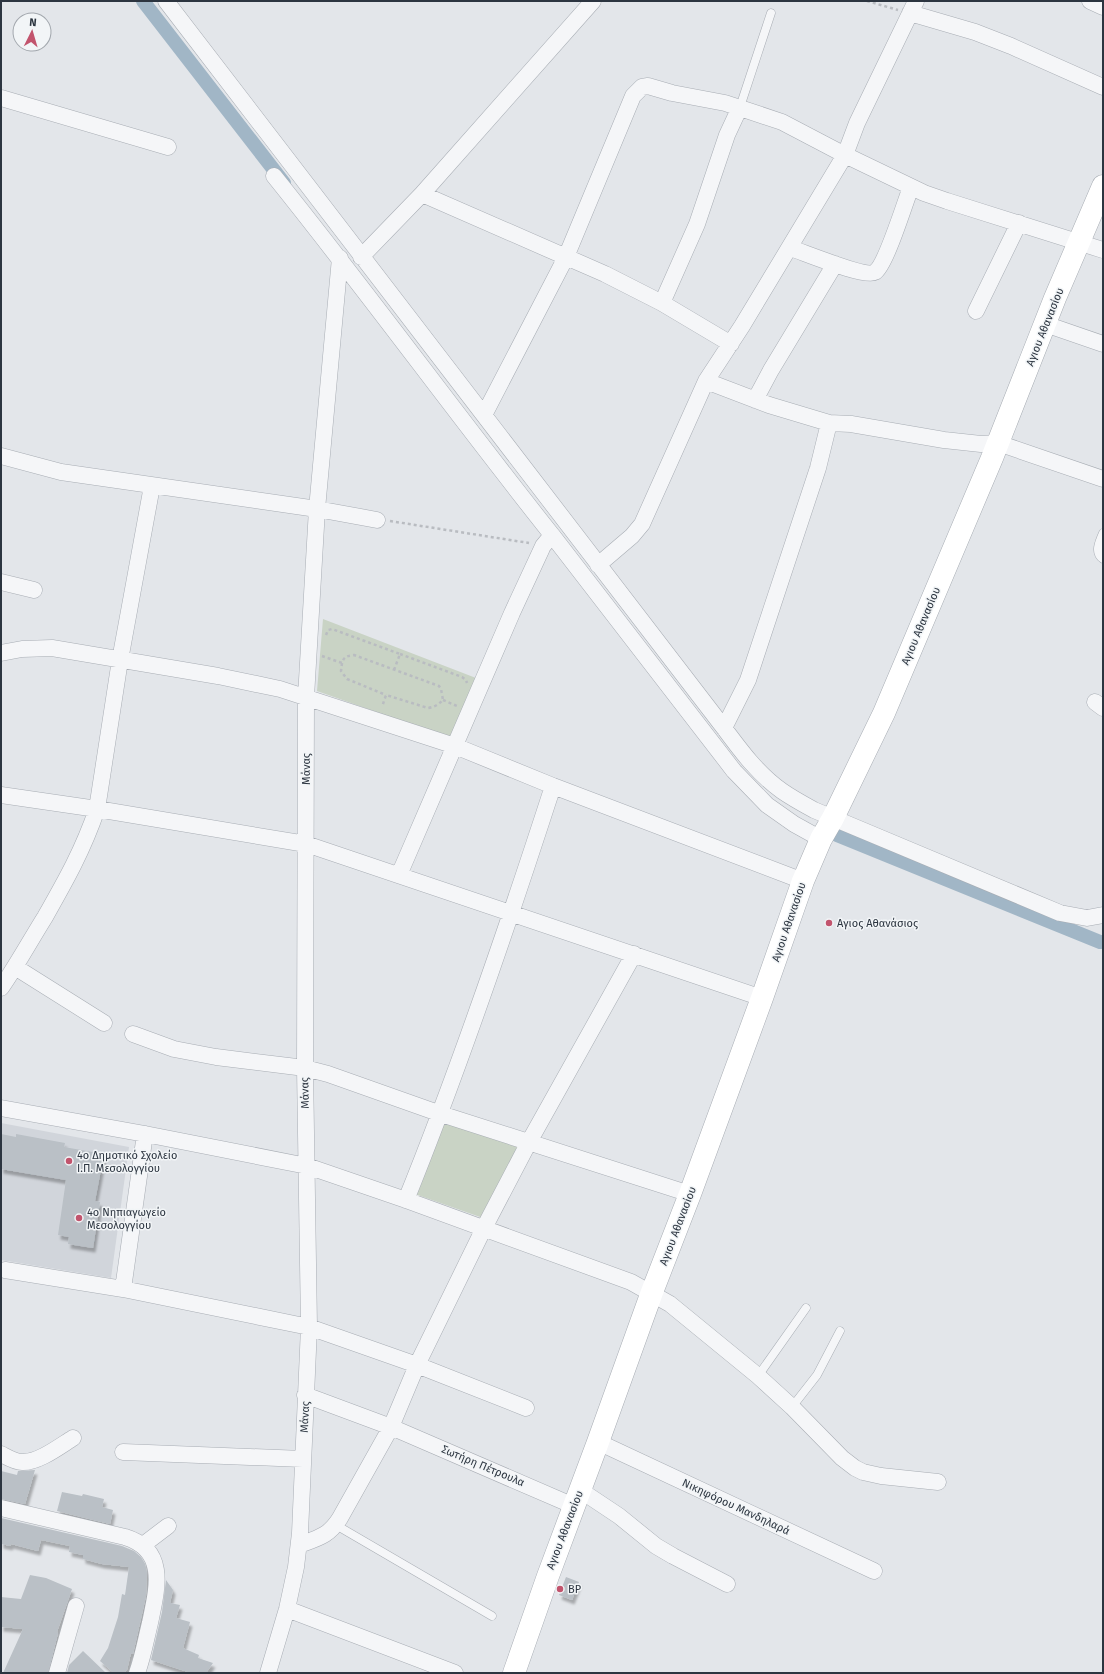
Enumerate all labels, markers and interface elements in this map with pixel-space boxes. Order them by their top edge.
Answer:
north arrow [12,12,52,52]
text: N [29,16,37,29]
street label: Αγιου Αθανασίου [1023,286,1067,368]
street label: Αγιου Αθανασίου [899,585,943,667]
street label: Μάνας [300,753,313,785]
street label: Αγιου Αθανασίου [769,880,809,964]
place label: Αγιος Αθανάσιος [837,917,918,930]
marker: Αγιος Αθανάσιος [824,918,834,928]
street label: Μάνας [298,1077,312,1109]
place label: 4ο Δημοτικό Σχολείο Ι.Π. Μεσολογγίου [77,1149,177,1175]
marker: 4ο Δημοτικό Σχολείο Ι.Π. Μεσολογγίου [64,1156,74,1166]
street label: Αγιου Αθανασίου [657,1185,699,1267]
place label: 4ο Νηπιαγωγείο Μεσολογγίου [87,1206,166,1232]
marker: 4ο Νηπιαγωγείο Μεσολογγίου [74,1213,84,1223]
street label: Μάνας [298,1401,312,1433]
street label: Σωτήρη Πέτρουλα [440,1443,527,1490]
street label: Νικηφόρου Μανδηλαρά [680,1476,792,1538]
street label: Αγιου Αθανασίου [544,1489,586,1571]
place label: BP [568,1583,582,1596]
marker: BP [555,1584,565,1594]

